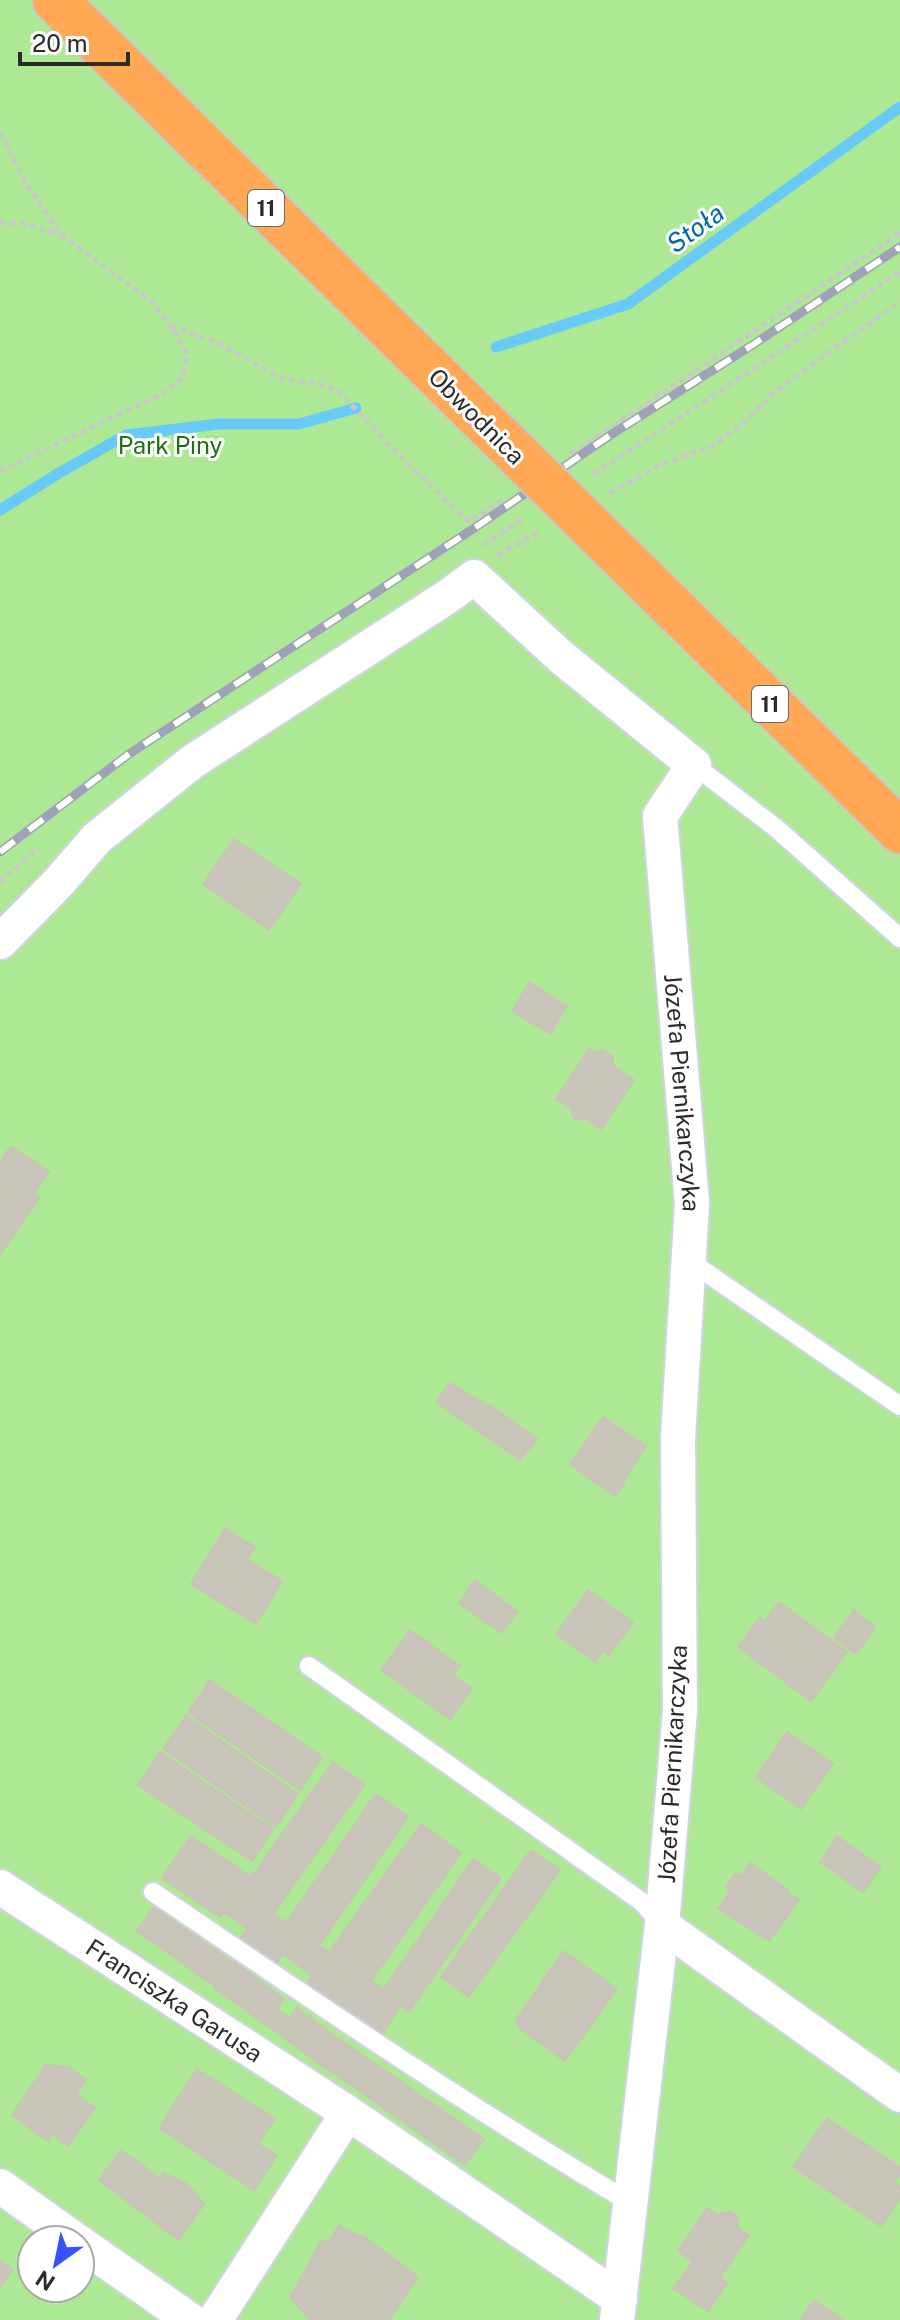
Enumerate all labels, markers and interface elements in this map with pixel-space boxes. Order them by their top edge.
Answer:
scale bar [20,16,128,66]
text: 20 m [32,29,88,57]
road number: 11 [248,190,284,226]
water label: Stoła [660,197,730,259]
street label: Obwodnica [423,362,531,470]
park label: Park Piny [118,431,222,459]
road number: 11 [752,686,788,722]
street label: Józefa Piernikarczyka [659,973,706,1213]
street label: Józefa Piernikarczyka [652,1644,692,1884]
street label: Franciszka Garusa [81,1933,268,2068]
north arrow [16,2224,96,2304]
text: N [31,2265,59,2296]

